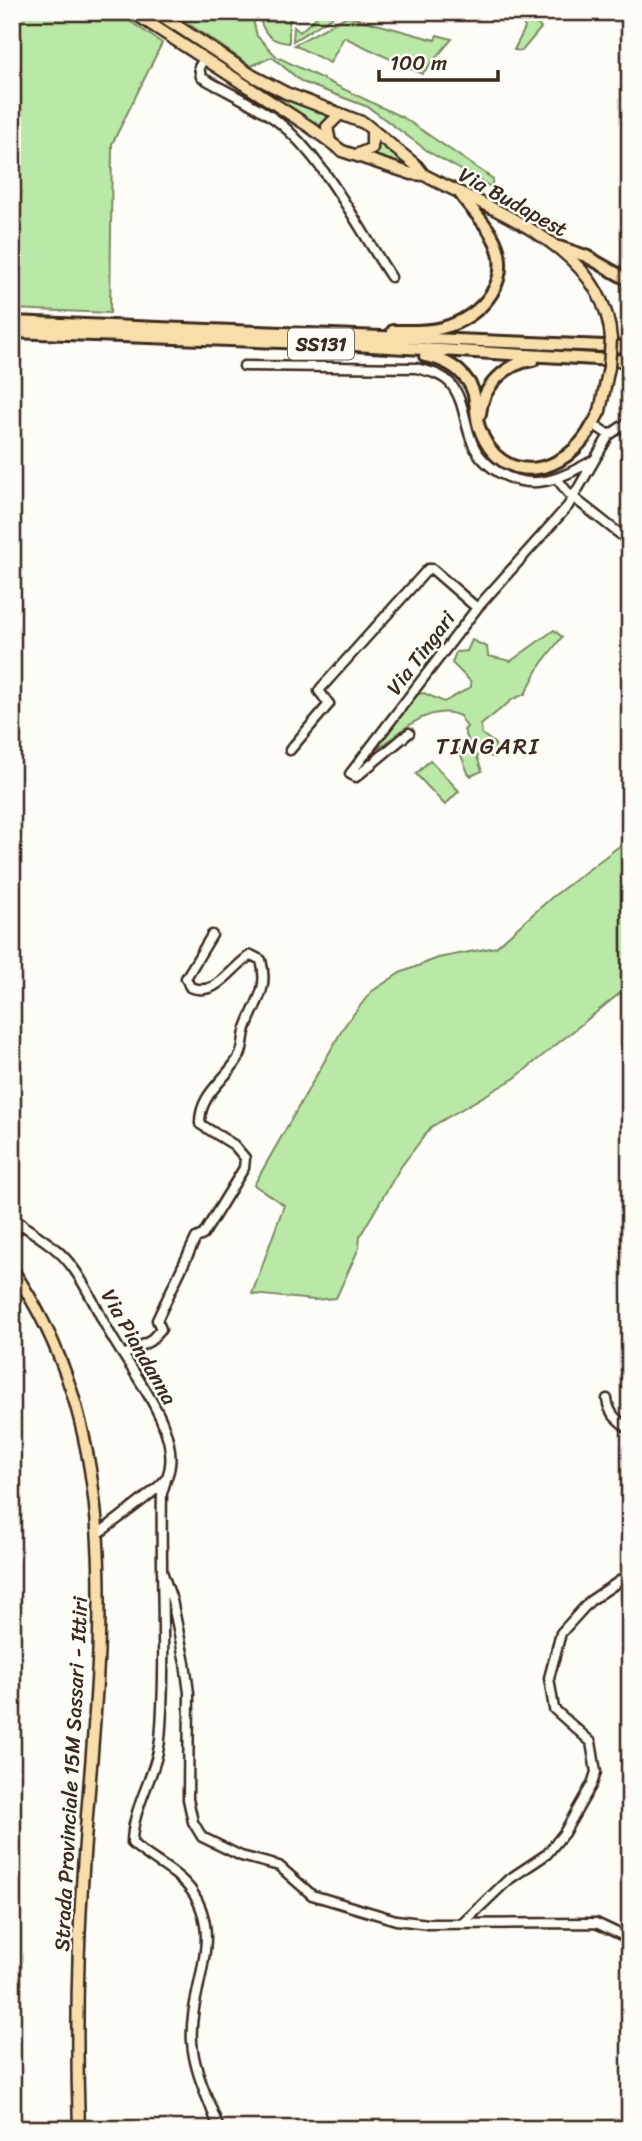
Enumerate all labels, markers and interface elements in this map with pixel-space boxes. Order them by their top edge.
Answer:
scale bar [379,38,498,82]
text: 100 m [390,44,447,82]
street label: Via Budapest [451,156,575,248]
road number: SS131 [288,328,354,360]
street label: Via Tingari [376,601,466,704]
district label: TINGARI [436,726,540,767]
street label: Via Piandanna [90,1282,188,1413]
street label: Strada Provinciale 15M Sassari - Ittiri [43,1594,99,1952]

